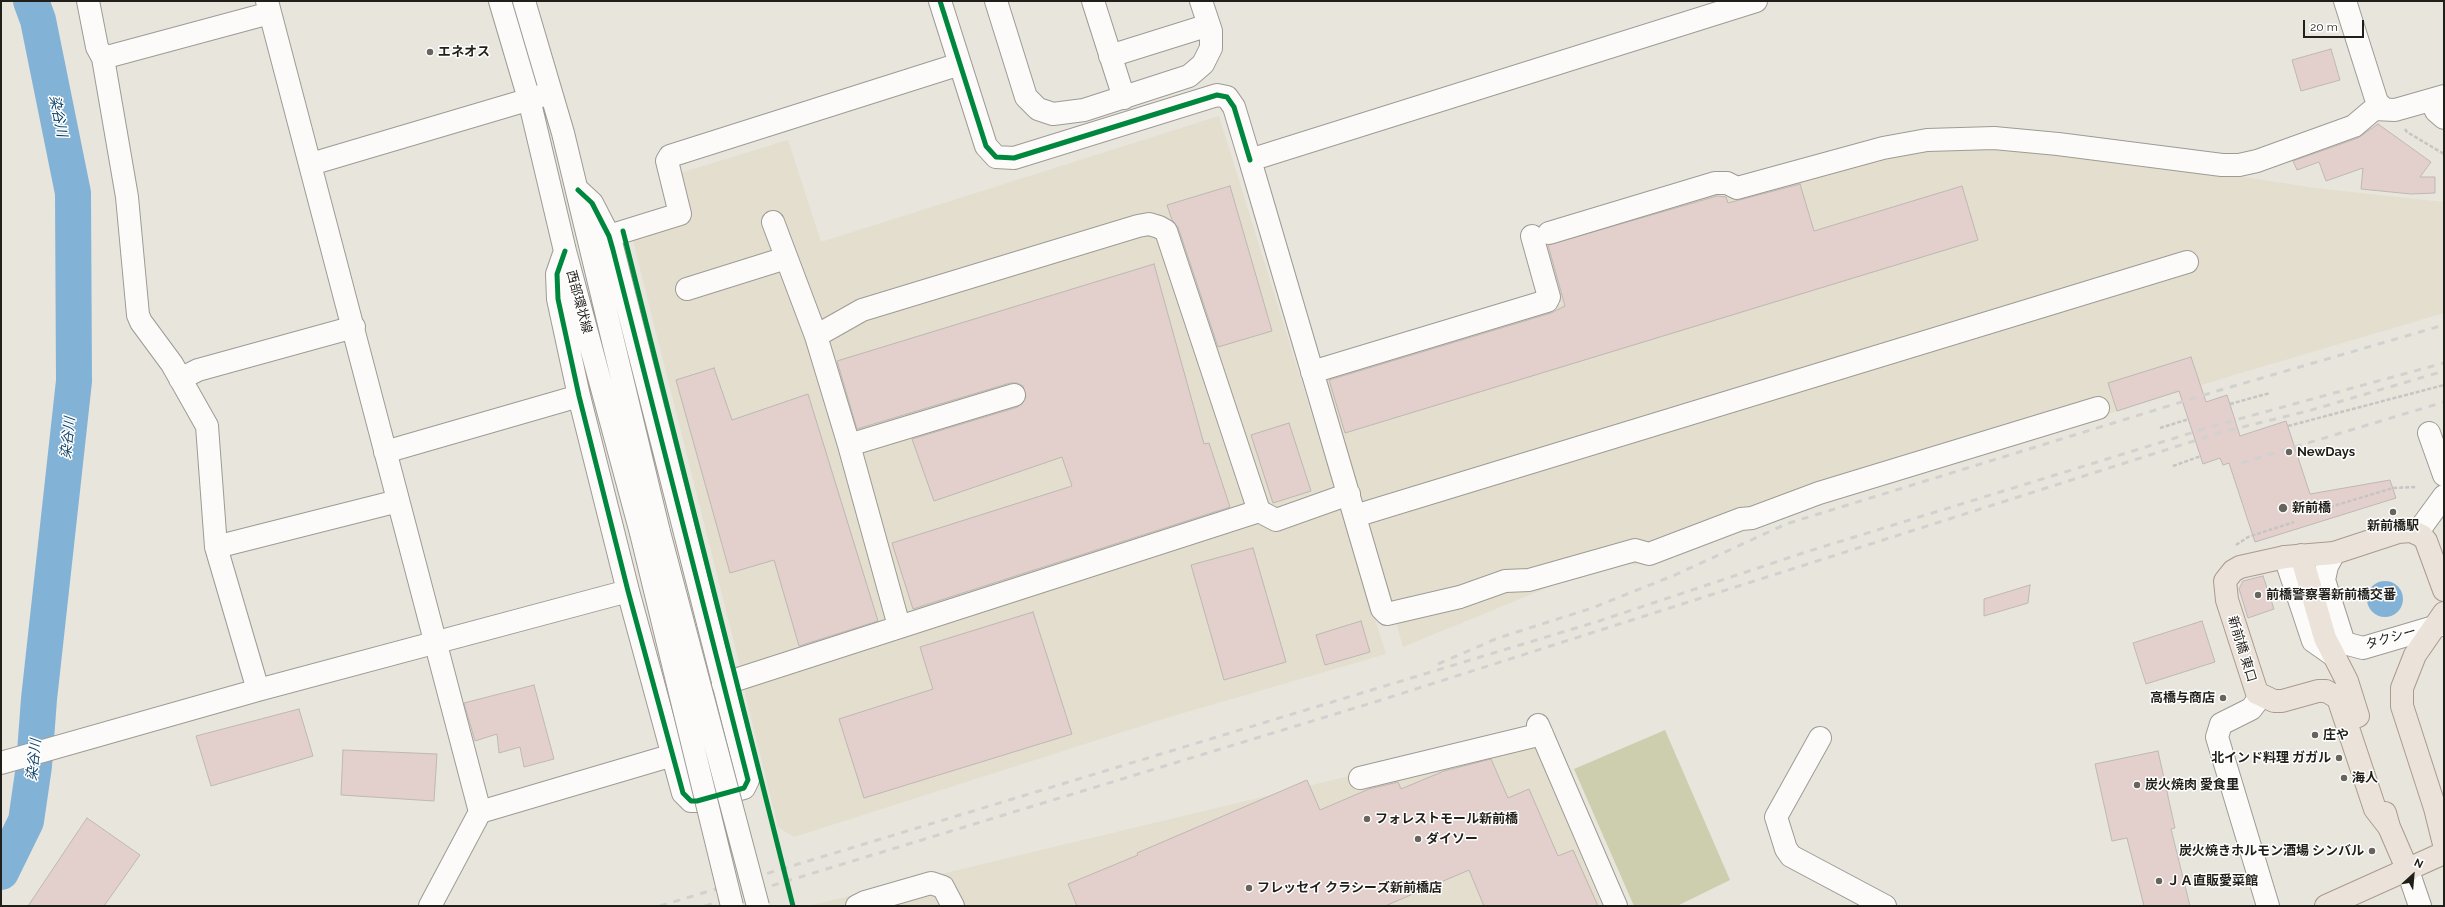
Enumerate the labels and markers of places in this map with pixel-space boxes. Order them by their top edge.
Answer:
place label: エネオス [438,44,490,60]
marker: エネオス [425,47,435,57]
place label: NewDays [2297,444,2355,460]
marker: NewDays [2284,447,2294,457]
place label: 新前橋 [2292,500,2331,516]
marker: 新前橋 [2277,502,2289,514]
marker: 新前橋駅 [2388,507,2398,517]
place label: 新前橋駅 [2367,518,2419,534]
place label: 前橋警察署新前橋交番 [2266,587,2396,603]
marker: 前橋警察署新前橋交番 [2253,590,2263,600]
place label: 高橋与商店 [2150,690,2215,706]
marker: 高橋与商店 [2218,693,2228,703]
place label: 庄や [2323,727,2349,743]
marker: 庄や [2310,730,2320,740]
place label: 北インド料理 ガガル [2211,750,2331,766]
marker: 北インド料理 ガガル [2334,753,2344,763]
place label: 海人 [2352,770,2378,786]
marker: 海人 [2339,773,2349,783]
place label: 炭火焼肉 愛食里 [2145,777,2239,793]
marker: 炭火焼肉 愛食里 [2132,780,2142,790]
place label: フォレストモール新前橋 [1375,811,1518,827]
marker: フォレストモール新前橋 [1362,814,1372,824]
place label: ダイソー [1426,831,1478,847]
marker: ダイソー [1413,834,1423,844]
place label: 炭火焼きホルモン酒場 シンバル [2179,843,2364,859]
marker: 炭火焼きホルモン酒場 シンバル [2367,846,2377,856]
place label: ＪＡ直販愛菜館 [2167,873,2258,889]
marker: ＪＡ直販愛菜館 [2154,876,2164,886]
place label: フレッセイ クラシーズ新前橋店 [1257,880,1442,896]
marker: フレッセイ クラシーズ新前橋店 [1244,883,1254,893]

